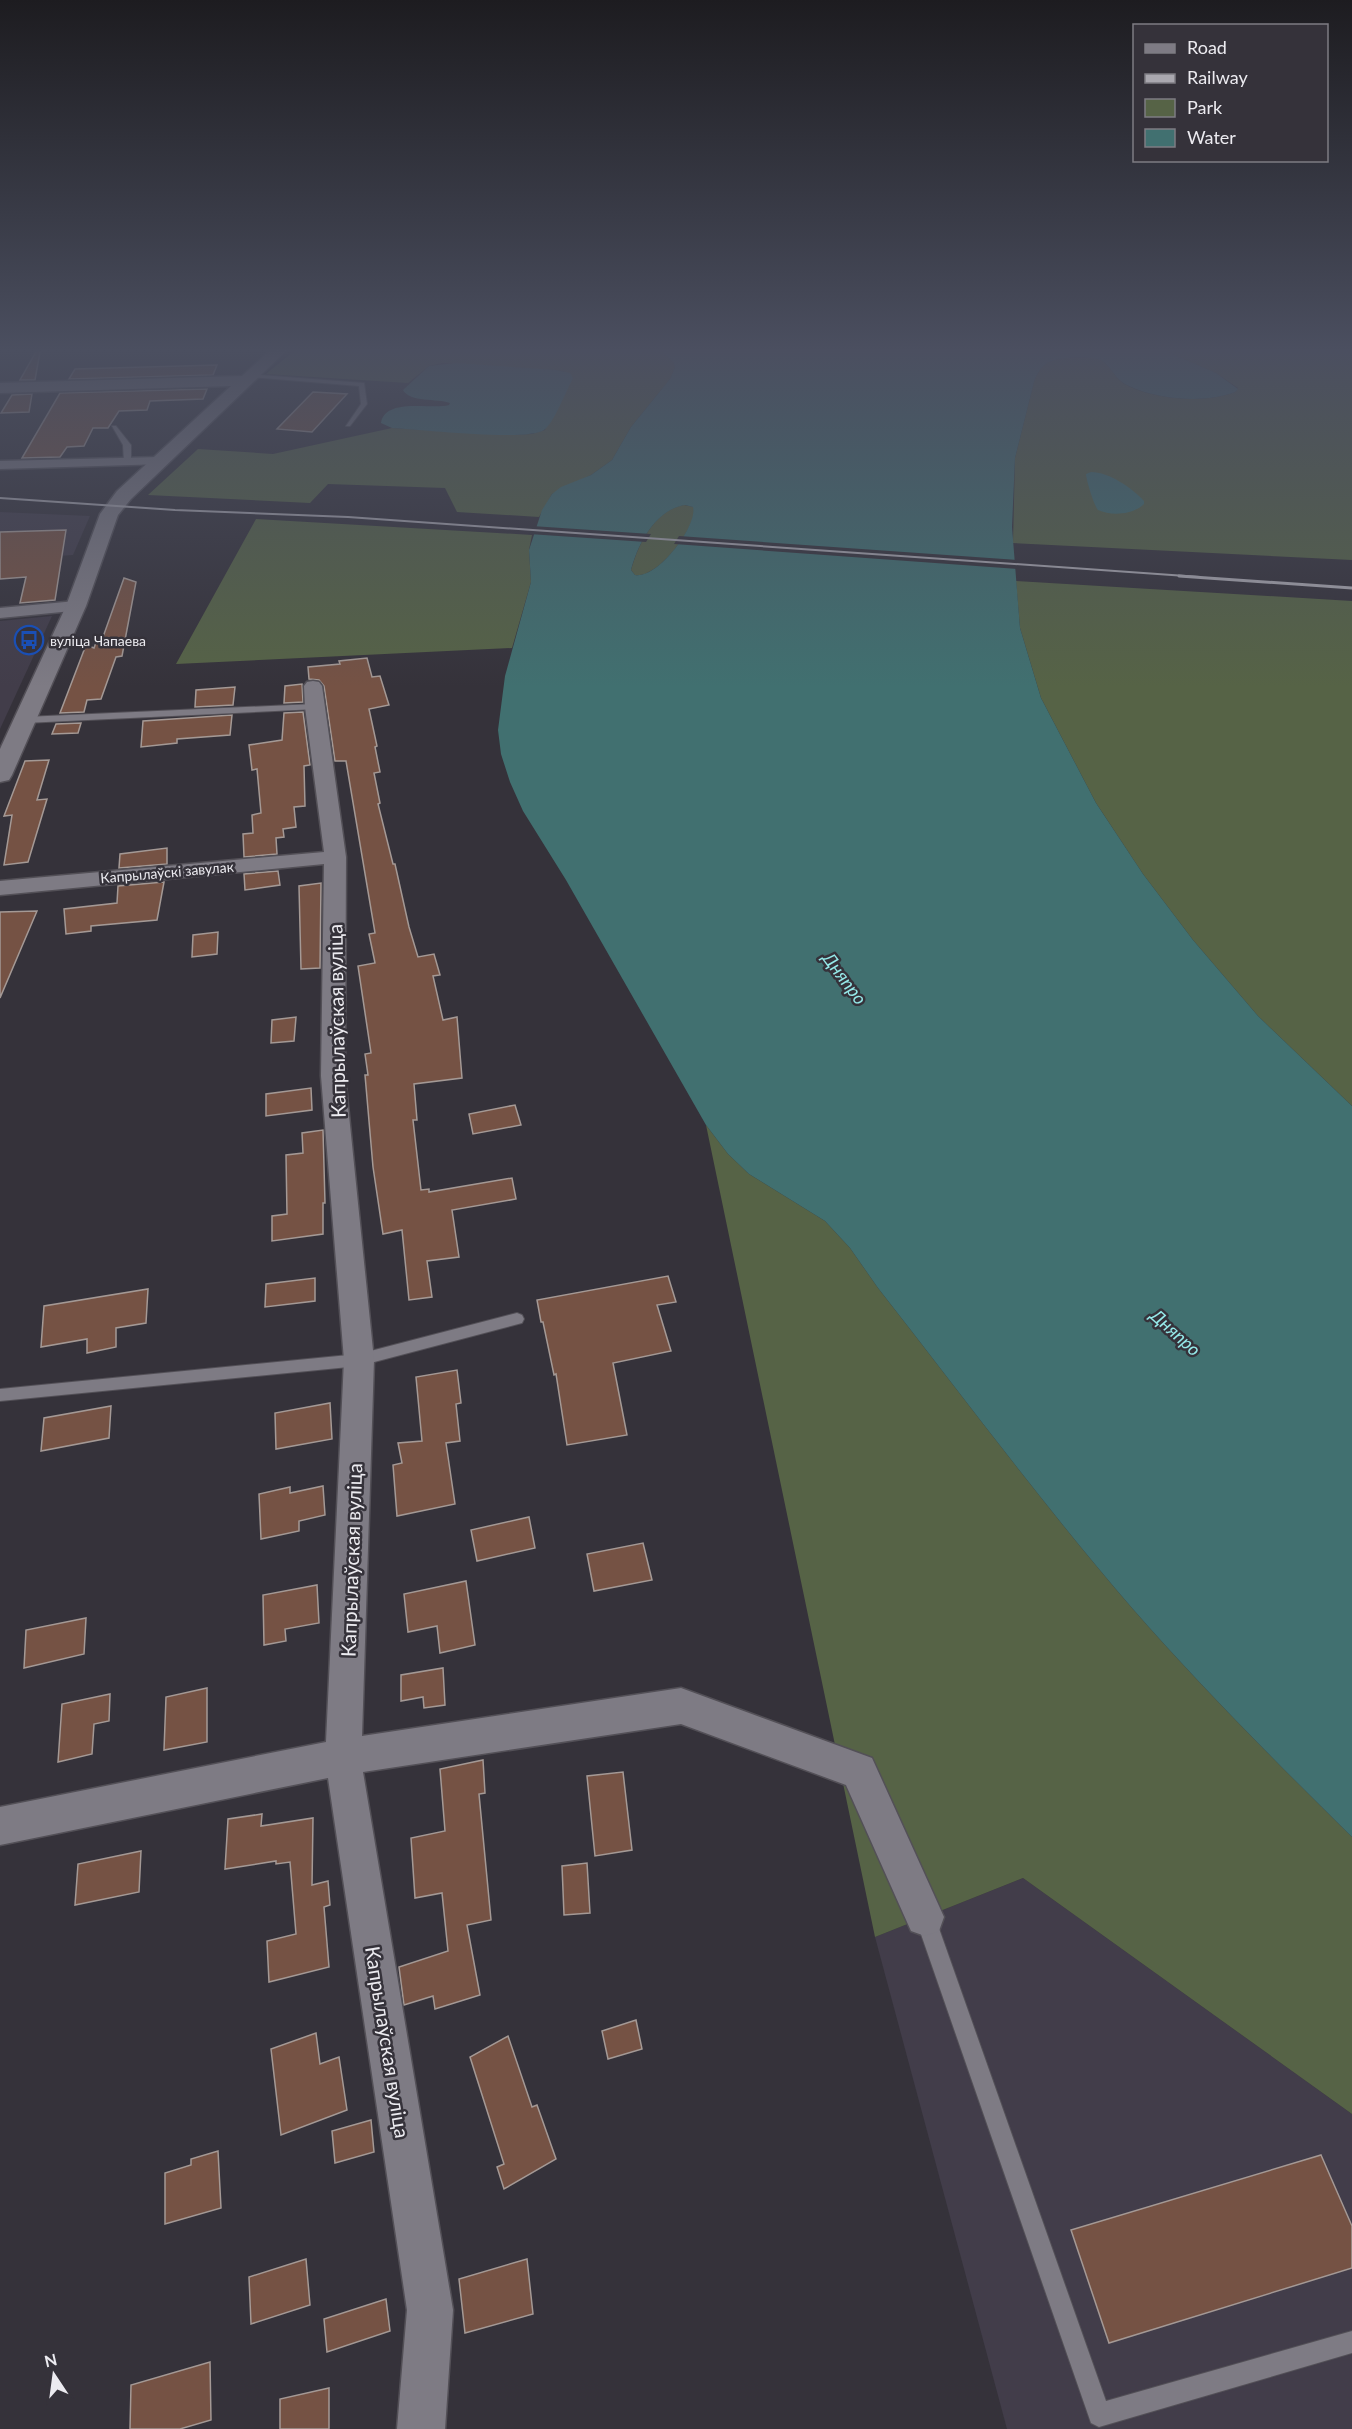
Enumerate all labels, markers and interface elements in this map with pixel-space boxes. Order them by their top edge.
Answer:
legend [1133,24,1328,162]
text: Road [1187,36,1227,58]
text: Railway [1187,66,1248,88]
text: Park [1187,96,1223,118]
text: Water [1187,126,1236,148]
bus stop icon: вуліца Чапаева [13,624,45,656]
place label: вуліца Чапаева [50,632,146,649]
street label: Капрылаўскі завулак [100,858,235,886]
street label: Капрылаўская вуліца [322,924,350,1118]
water label: Дняпро [818,947,872,1009]
water label: Дняпро [1146,1303,1206,1360]
street label: Капрылаўская вуліца [336,1463,366,1657]
street label: Капрылаўская вуліца [361,1944,415,2140]
north arrow [24,2345,84,2405]
text: N [42,2349,59,2371]

